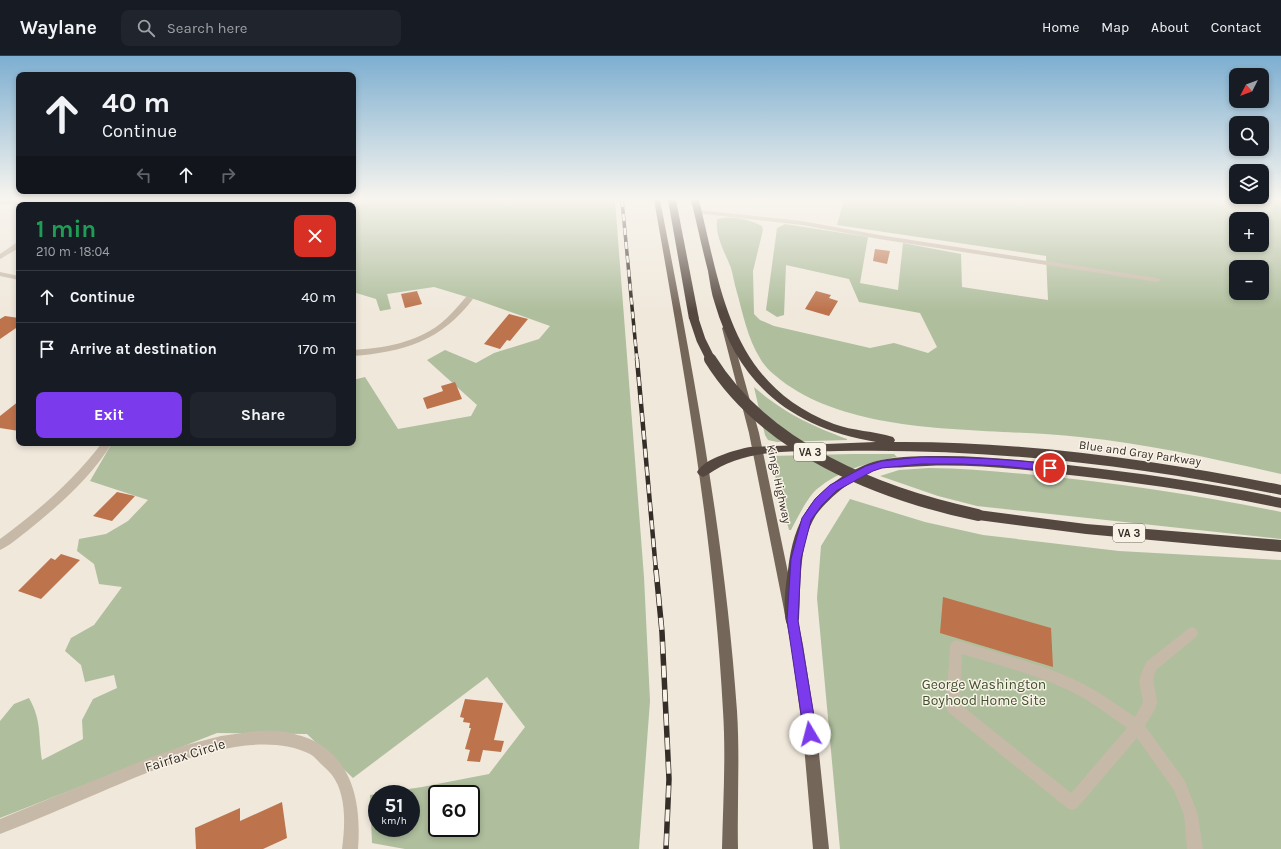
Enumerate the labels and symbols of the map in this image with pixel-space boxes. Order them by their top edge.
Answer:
north arrow [1229,68,1269,108]
street label: Blue and Gray Parkway [1078,437,1202,469]
street label: Kings Highway [764,443,794,525]
road number: VA 3 [794,443,826,461]
pin [1033,451,1067,485]
road number: VA 3 [1113,524,1145,542]
park label: George Washington Boyhood Home Site [922,676,1046,709]
position arrow [789,713,831,755]
street label: Fairfax Circle [143,735,227,776]
speed limit sign: 60 [428,785,480,837]

